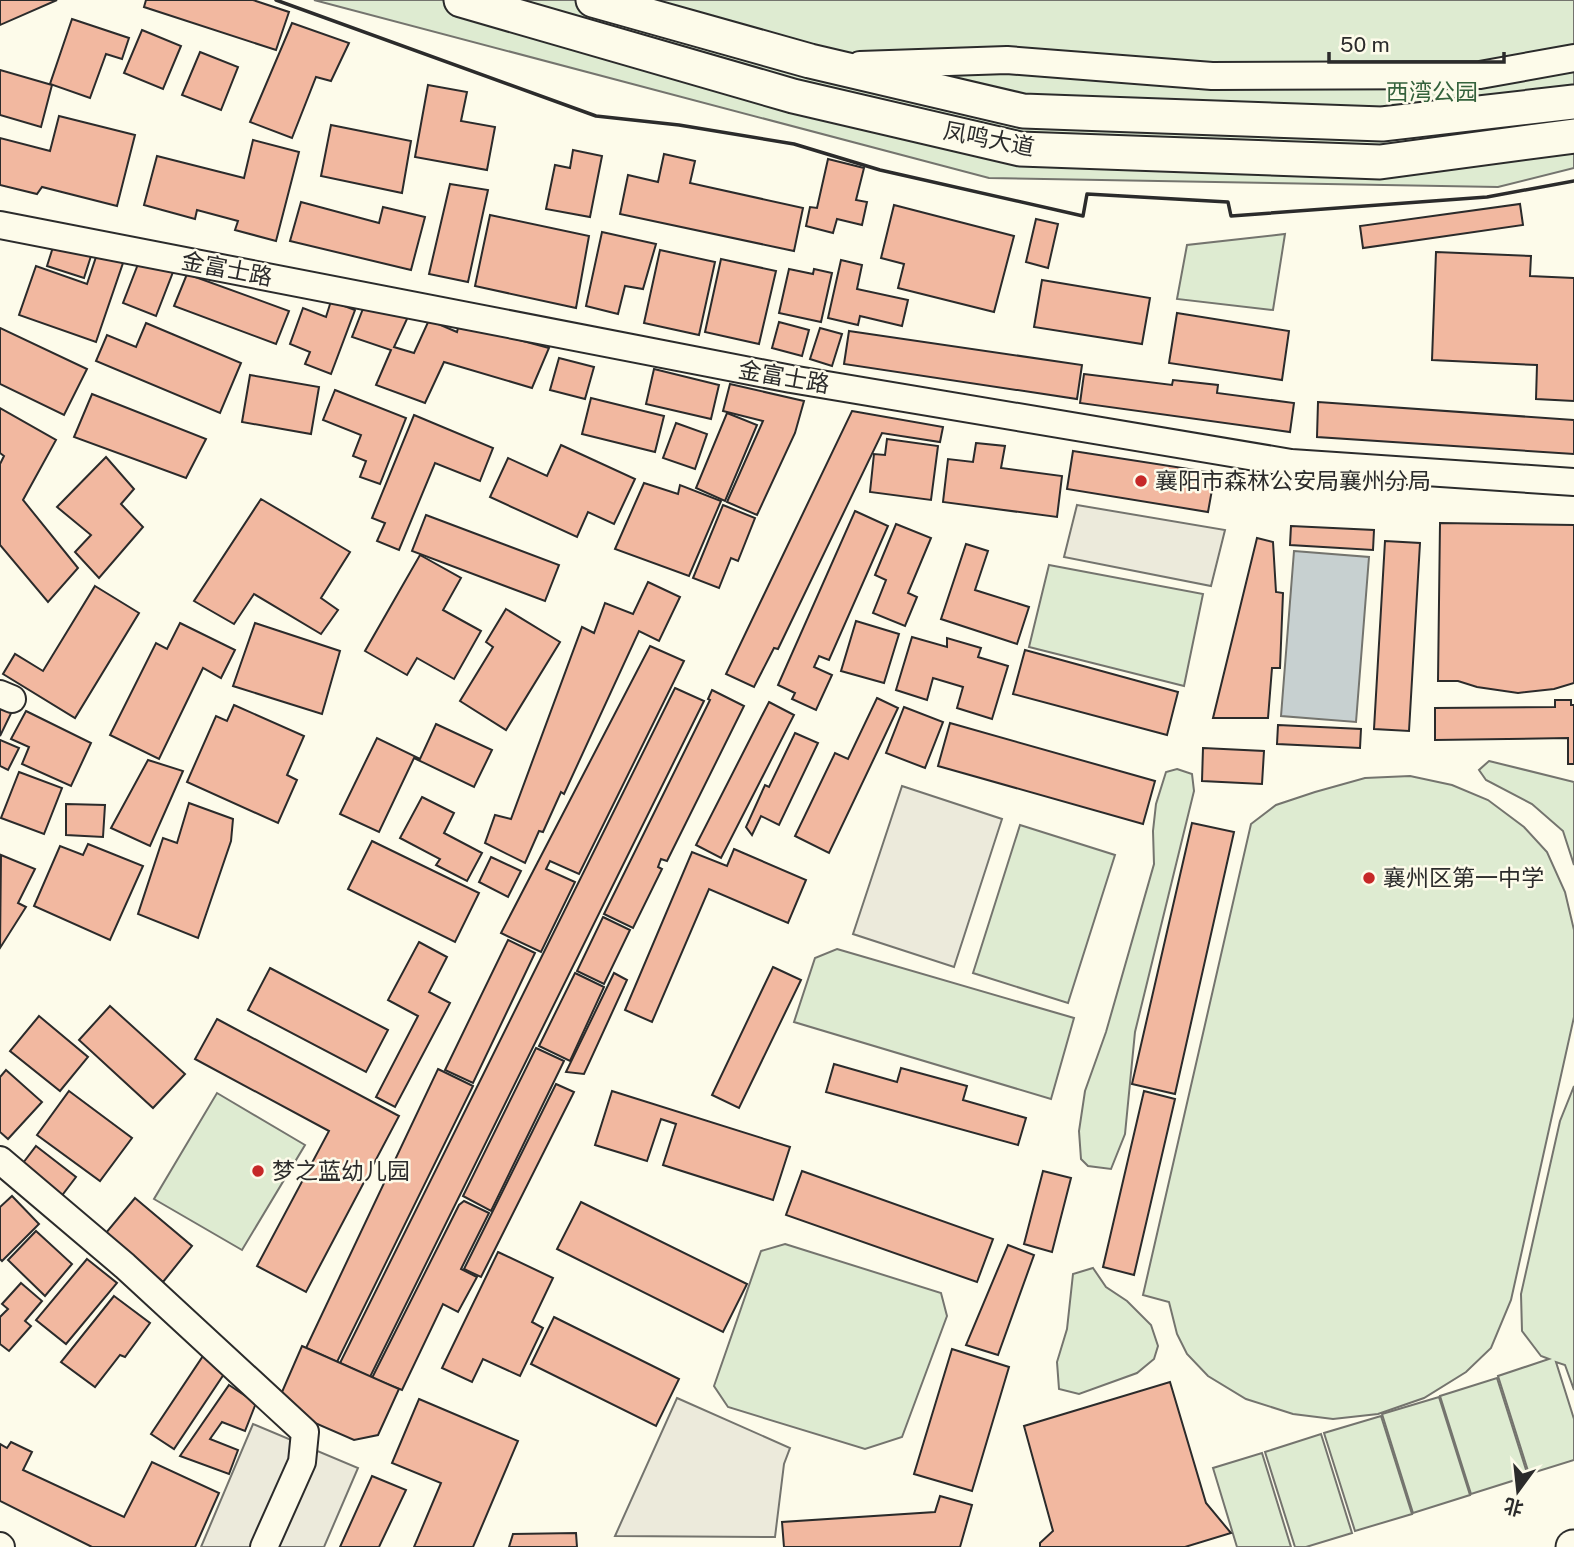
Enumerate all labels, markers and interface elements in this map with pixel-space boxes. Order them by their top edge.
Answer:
scale bar [1329,21,1504,65]
text: 50 m [1340,32,1390,57]
park label: 西湾公园 [1386,78,1478,105]
street label: 凤鸣大道 [941,116,1037,161]
street label: 金富士路 [179,246,275,291]
street label: 金富士路 [736,355,832,398]
place label: 襄阳市森林公安局襄州分局 [1155,467,1431,494]
marker: 襄阳市森林公安局襄州分局 [1133,473,1149,489]
place label: 襄州区第一中学 [1383,864,1544,891]
marker: 襄州区第一中学 [1361,870,1377,886]
place label: 梦之蓝幼儿园 [272,1157,410,1184]
marker: 梦之蓝幼儿园 [250,1163,266,1179]
north arrow [1483,1456,1553,1526]
text: 北 [1502,1494,1526,1521]

